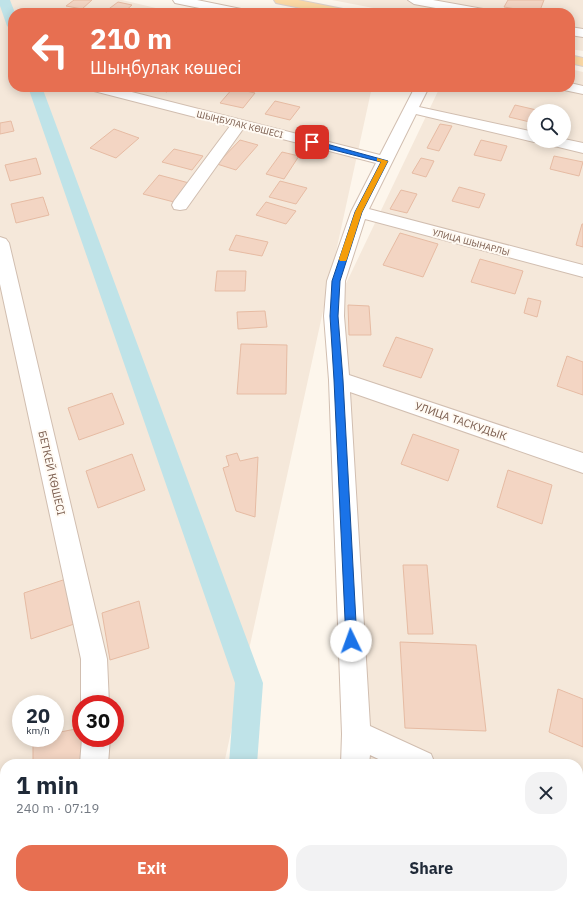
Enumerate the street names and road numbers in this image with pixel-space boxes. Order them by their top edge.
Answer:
street label: ШЫҢБУЛАК КӨШЕСІ [196,108,285,140]
street label: УЛИЦА ШЫНАРЛЫ [431,226,511,258]
street label: УЛИЦА ТАСКУДЫК [413,399,509,443]
street label: БЕТКЕЙ КӨШЕСІ [35,429,69,517]

